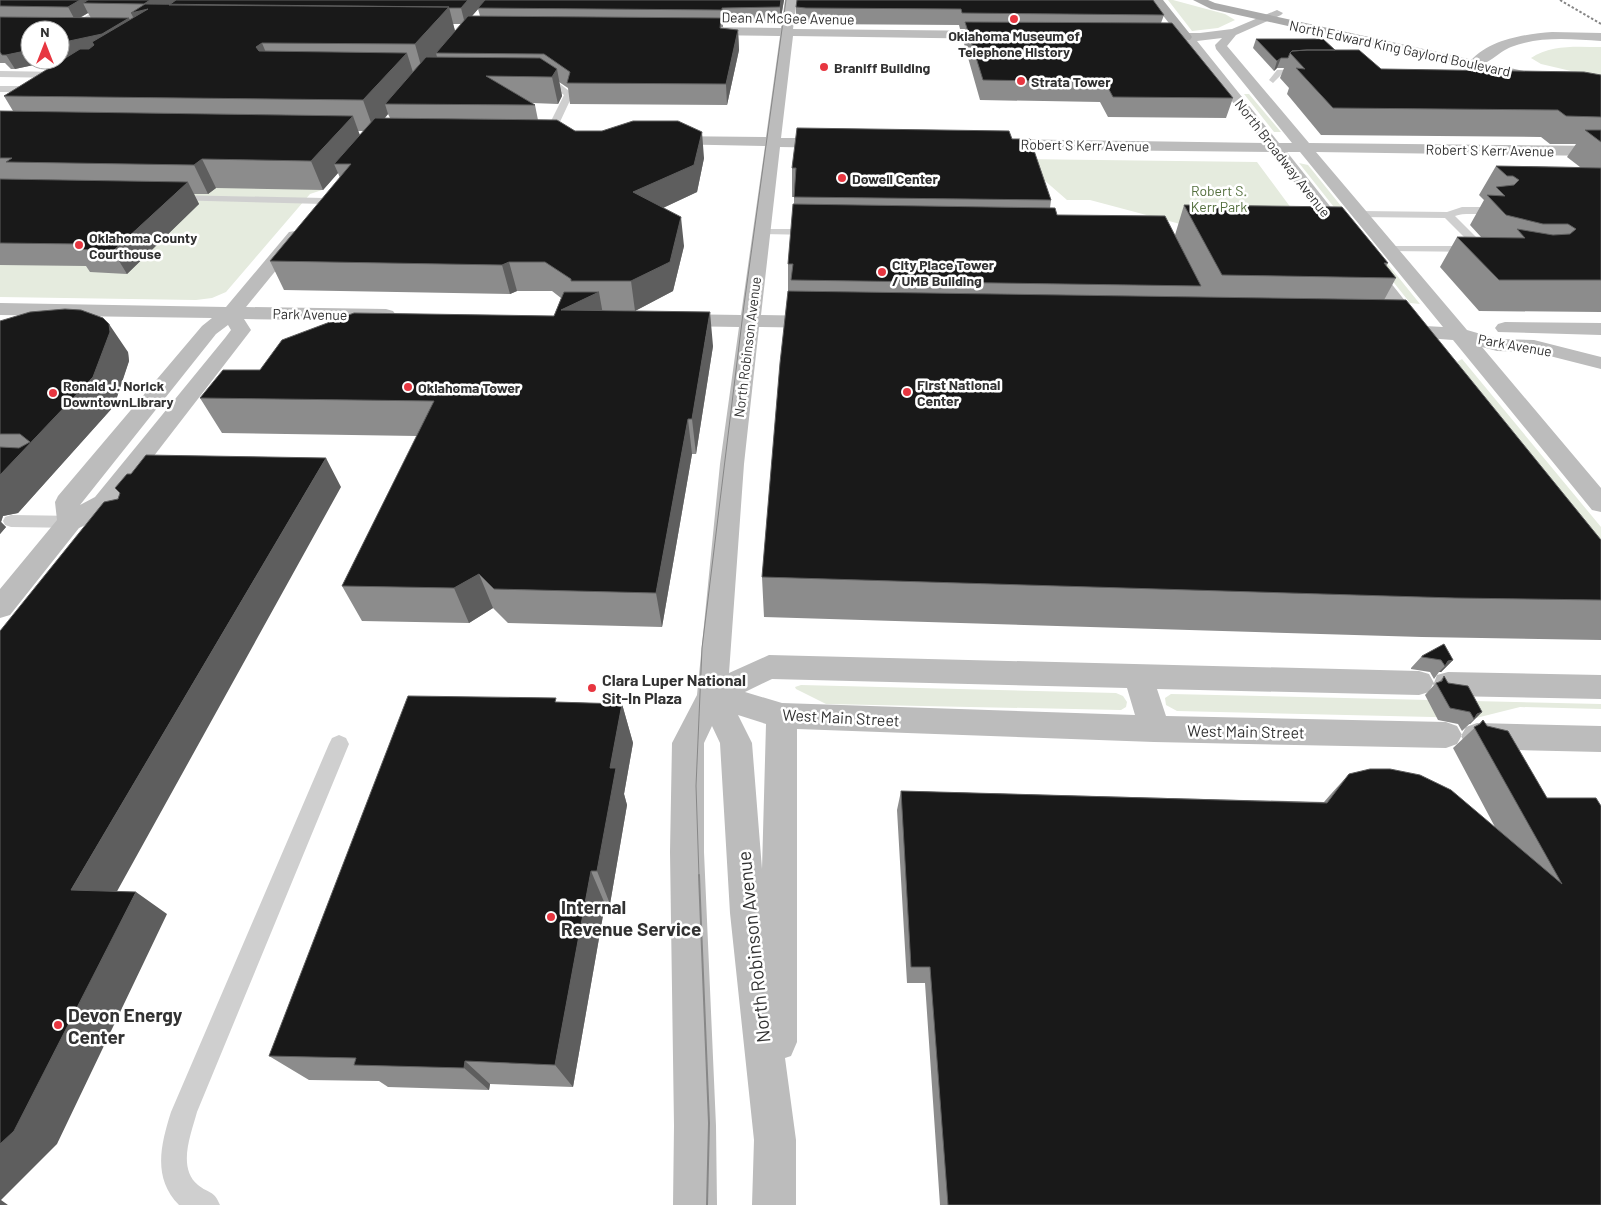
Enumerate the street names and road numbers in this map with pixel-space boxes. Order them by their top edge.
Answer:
street label: Dean A McGee Avenue [721,8,855,28]
street label: North Edward King Gaylord Boulevard [1288,16,1512,80]
street label: North Broadway Avenue [1232,96,1334,220]
street label: Robert S Kerr Avenue [1021,135,1149,155]
street label: Robert S Kerr Avenue [1426,140,1554,160]
street label: North Robinson Avenue [730,276,764,418]
street label: Park Avenue [272,305,348,323]
street label: Park Avenue [1477,330,1553,360]
street label: West Main Street [782,704,900,730]
street label: West Main Street [1187,720,1305,742]
street label: North Robinson Avenue [731,850,775,1044]

